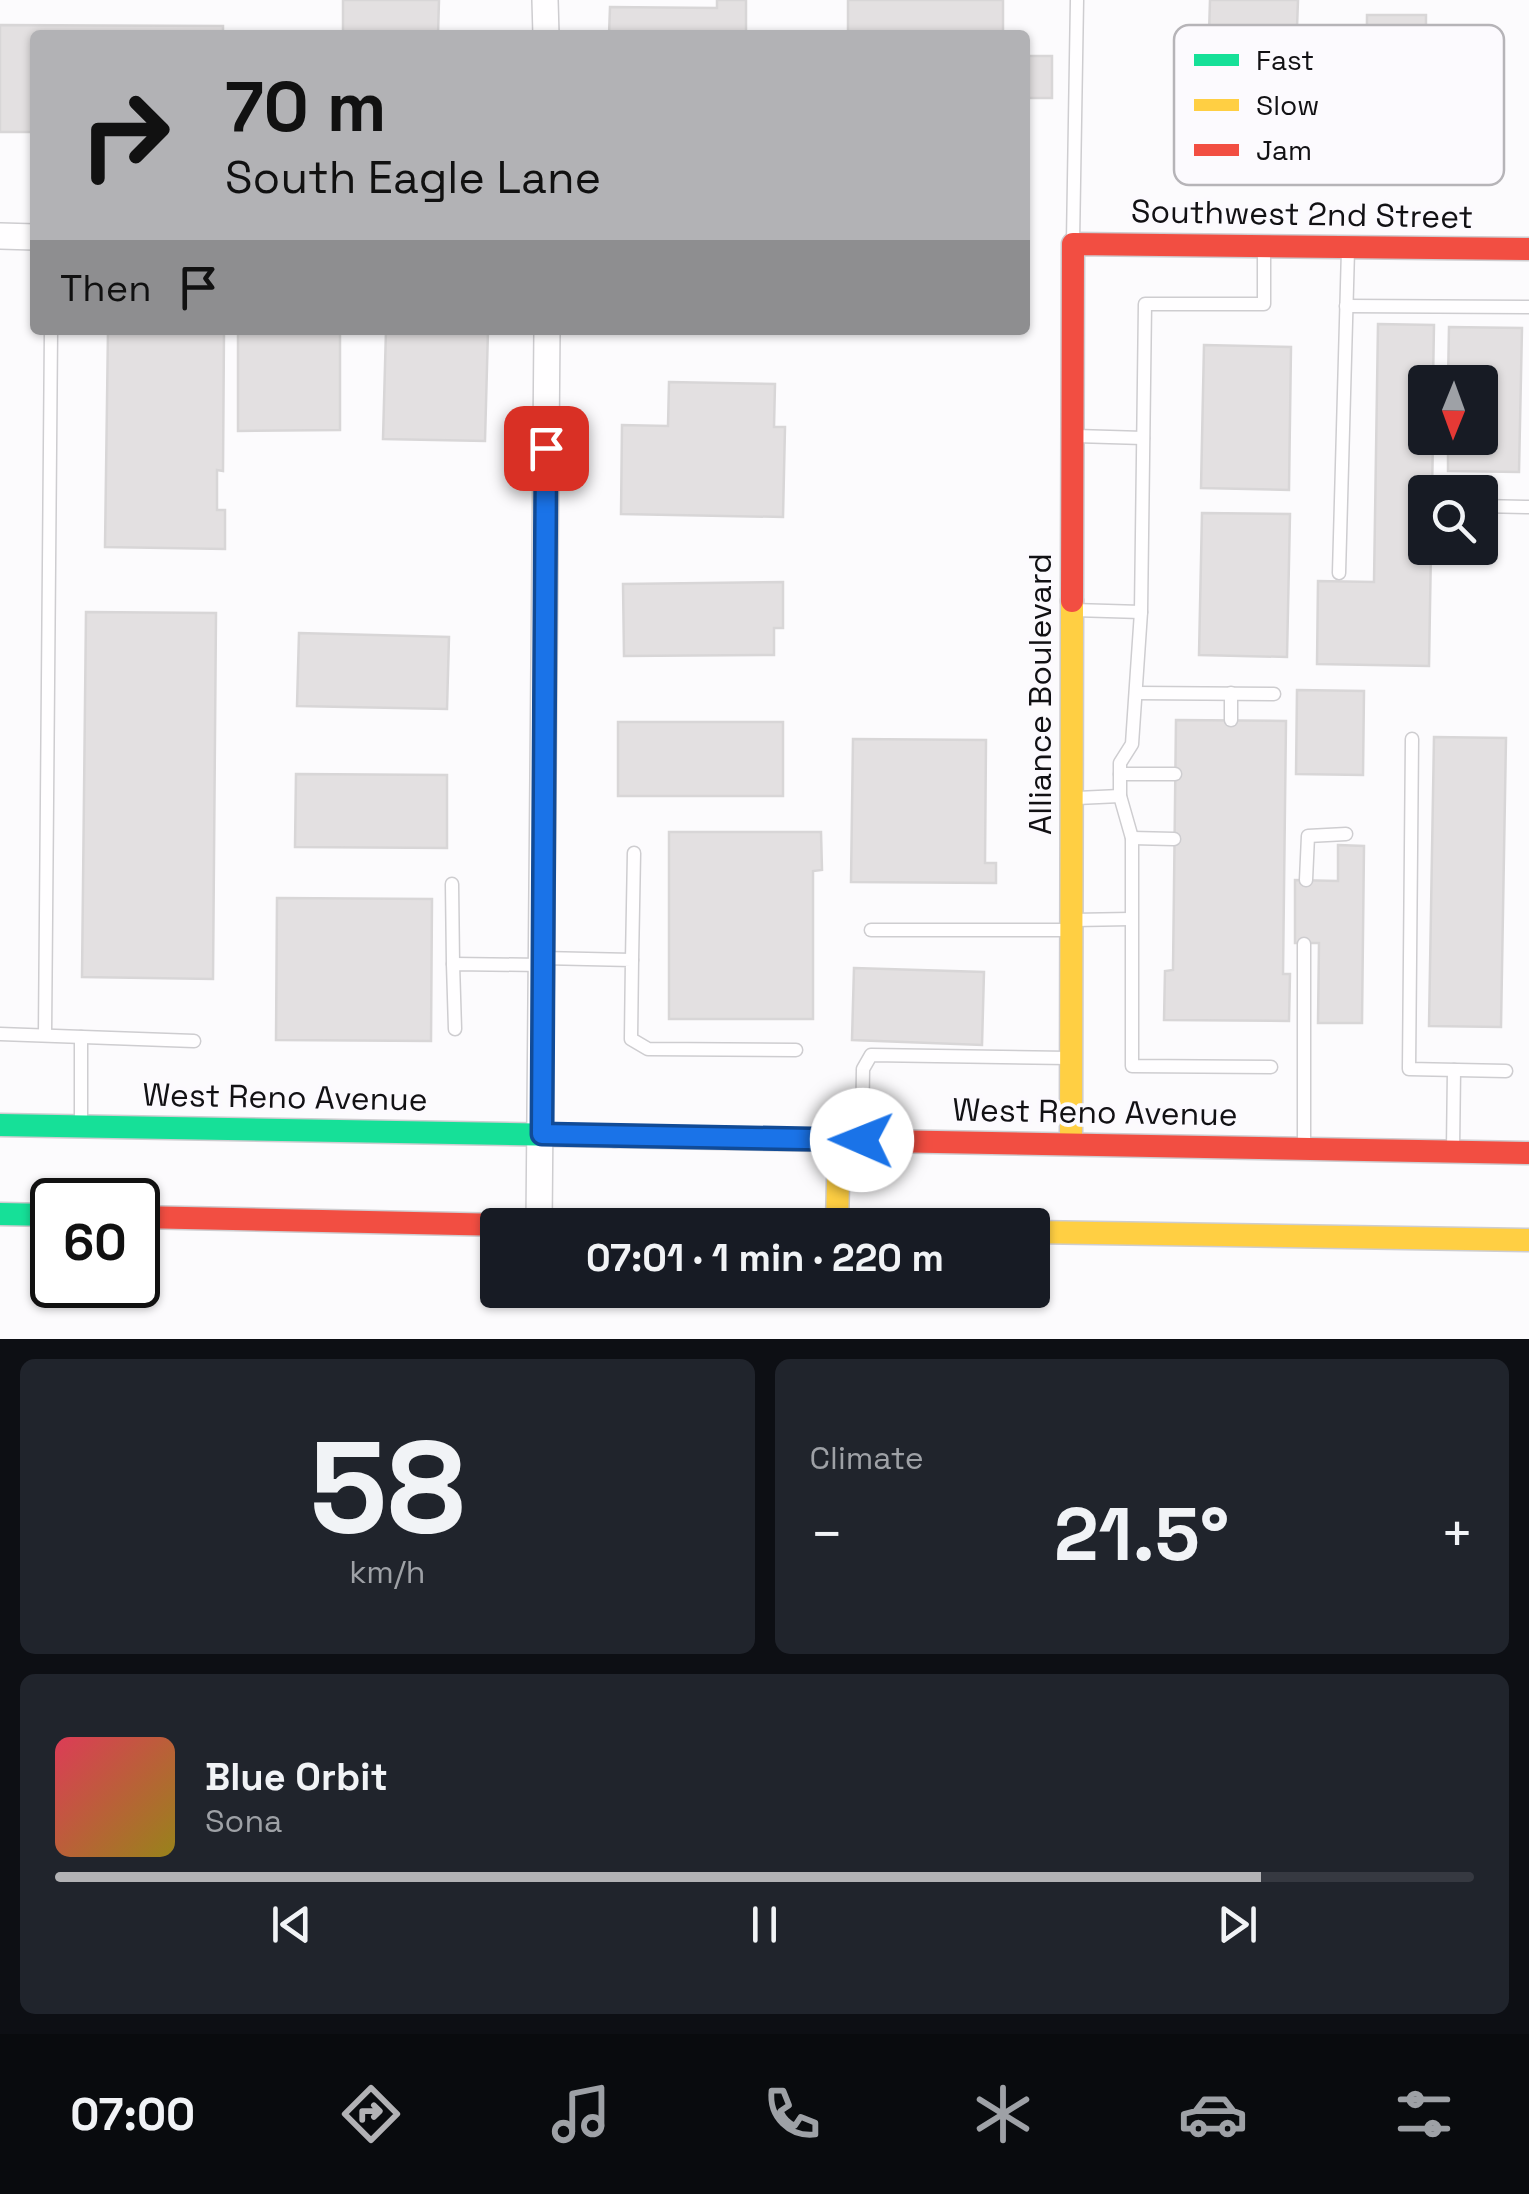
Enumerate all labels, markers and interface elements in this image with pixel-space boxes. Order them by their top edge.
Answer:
legend [1174,25,1504,185]
text: Fast [1256,42,1314,78]
text: 70 m [225,62,386,151]
icon: right [60,70,190,200]
text: Slow [1256,87,1319,123]
text: Jam [1256,132,1312,168]
text: South Eagle Lane [225,149,601,206]
street label: Southwest 2nd Street [1130,191,1474,237]
icon: arrive [171,260,226,315]
text: Then [60,264,151,312]
north arrow [1408,365,1498,455]
map controls [1408,365,1498,565]
pin [504,406,589,491]
icon: arrive [519,421,574,476]
button: search [1408,475,1498,565]
street label: Alliance Boulevard [1020,553,1060,835]
street label: West Reno Avenue [142,1075,428,1119]
position arrow [810,1088,914,1192]
street label: West Reno Avenue [952,1090,1238,1134]
speed limit sign: 60 [30,1178,160,1308]
text: 07:01 · 1 min · 220 m [586,1234,944,1282]
text: 58 [309,1404,465,1570]
text: Climate [810,1438,924,1478]
text: 21.5° [1054,1486,1229,1582]
text: − [810,1499,844,1569]
text: + [1440,1499,1474,1569]
text: km/h [349,1552,425,1592]
text: Blue Orbit [205,1753,388,1801]
text: Sona [205,1801,282,1841]
icon: previous [264,1897,319,1952]
icon: pause [737,1897,792,1952]
icon: next [1210,1897,1265,1952]
icon: directions [336,2079,406,2149]
icon: music [546,2079,616,2149]
icon: phone [757,2079,827,2149]
icon: climate [968,2079,1038,2149]
icon: car [1178,2079,1248,2149]
icon: filters [1389,2079,1459,2149]
text: 07:00 [70,2086,195,2143]

